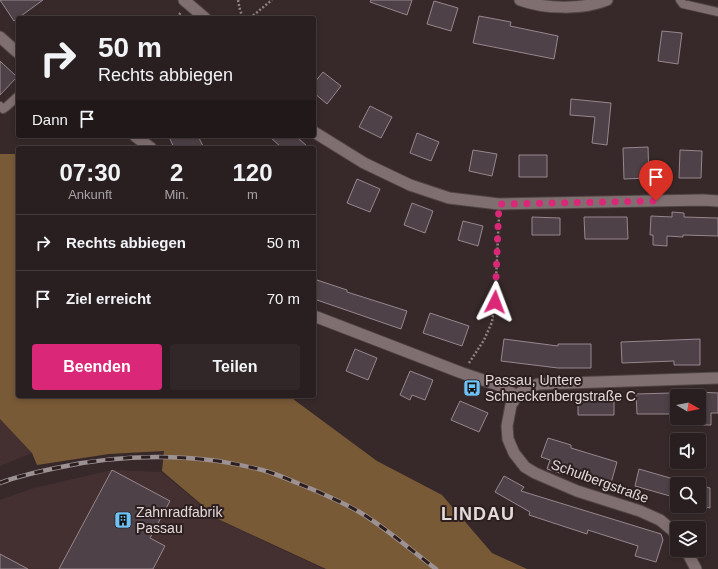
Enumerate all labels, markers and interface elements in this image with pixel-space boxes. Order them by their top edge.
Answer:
icon: right [32,32,84,84]
text: 50 m [98,32,162,63]
text: Rechts abbiegen [98,65,233,85]
icon: arrive [76,108,98,130]
text: Dann [32,111,68,128]
text: 07:30 [60,159,121,186]
text: 2 [170,159,183,186]
text: 120 [232,159,273,186]
pin [639,160,673,201]
icon: arrive [645,166,667,188]
text: Ankunft [68,187,112,202]
text: Min. [164,187,189,202]
text: m [247,187,258,202]
icon: right [32,232,54,254]
text: Rechts abbiegen [66,234,186,251]
text: 50 m [267,234,300,251]
position arrow [474,281,516,323]
icon: arrive [32,288,54,310]
text: Ziel erreicht [66,290,151,307]
text: 70 m [267,290,300,307]
button: Beenden [32,344,162,390]
button: Teilen [170,344,300,390]
place label: Passau, Untere Schneckenbergstraße C [485,372,636,404]
bus stop icon: Passau, Untere Schneckenbergstraße C [462,378,482,398]
north arrow [670,389,706,425]
map controls [670,389,706,557]
button: sound [670,433,706,469]
street label: Schulbergstraße [549,456,651,506]
button: search [670,477,706,513]
place label: Zahnradfabrik Passau [136,504,223,536]
district label: LINDAU [441,504,515,524]
building icon: Zahnradfabrik Passau [113,510,133,530]
button: layers [670,521,706,557]

